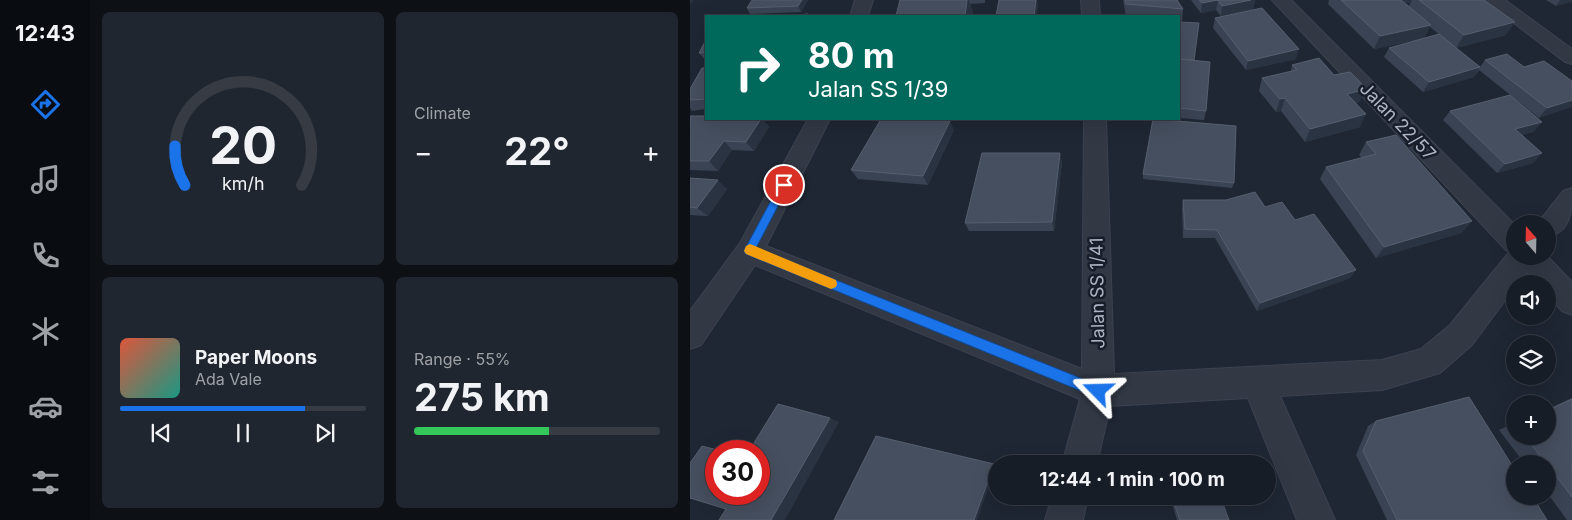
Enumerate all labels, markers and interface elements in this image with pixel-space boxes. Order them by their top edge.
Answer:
text: 12:43 [15,20,75,46]
text: 80 m [808,34,895,76]
icon: right [725,35,790,100]
text: Jalan SS 1/39 [808,76,948,102]
street label: Jalan 22/57 [1356,78,1440,164]
icon: directions [28,87,63,122]
text: Climate [414,103,471,123]
text: 20 [209,114,277,177]
text: 22° [504,128,570,174]
text: − [414,135,433,169]
text: + [641,135,660,169]
icon: music [28,162,63,197]
pin [763,164,805,206]
icon: arrive [770,171,798,199]
text: km/h [222,173,264,194]
north arrow [1506,215,1556,265]
map controls [1506,215,1556,505]
street label: Jalan SS 1/41 [1086,237,1108,349]
icon: phone [28,238,63,273]
button: sound [1506,275,1556,325]
icon: climate [28,314,63,349]
button: layers [1506,335,1556,385]
text: Paper Moons [195,346,317,369]
text: Range · 55% [414,349,511,369]
position arrow [1071,364,1123,416]
text: Ada Vale [195,369,262,389]
text: 275 km [414,374,550,420]
icon: car [28,389,63,424]
button: + [1506,395,1556,445]
icon: previous [147,419,175,447]
icon: pause [229,419,257,447]
icon: next [311,419,339,447]
speed limit sign: 30 [705,440,770,505]
button: − [1506,455,1556,505]
icon: filters [28,465,63,500]
text: 12:44 · 1 min · 100 m [1039,468,1225,491]

